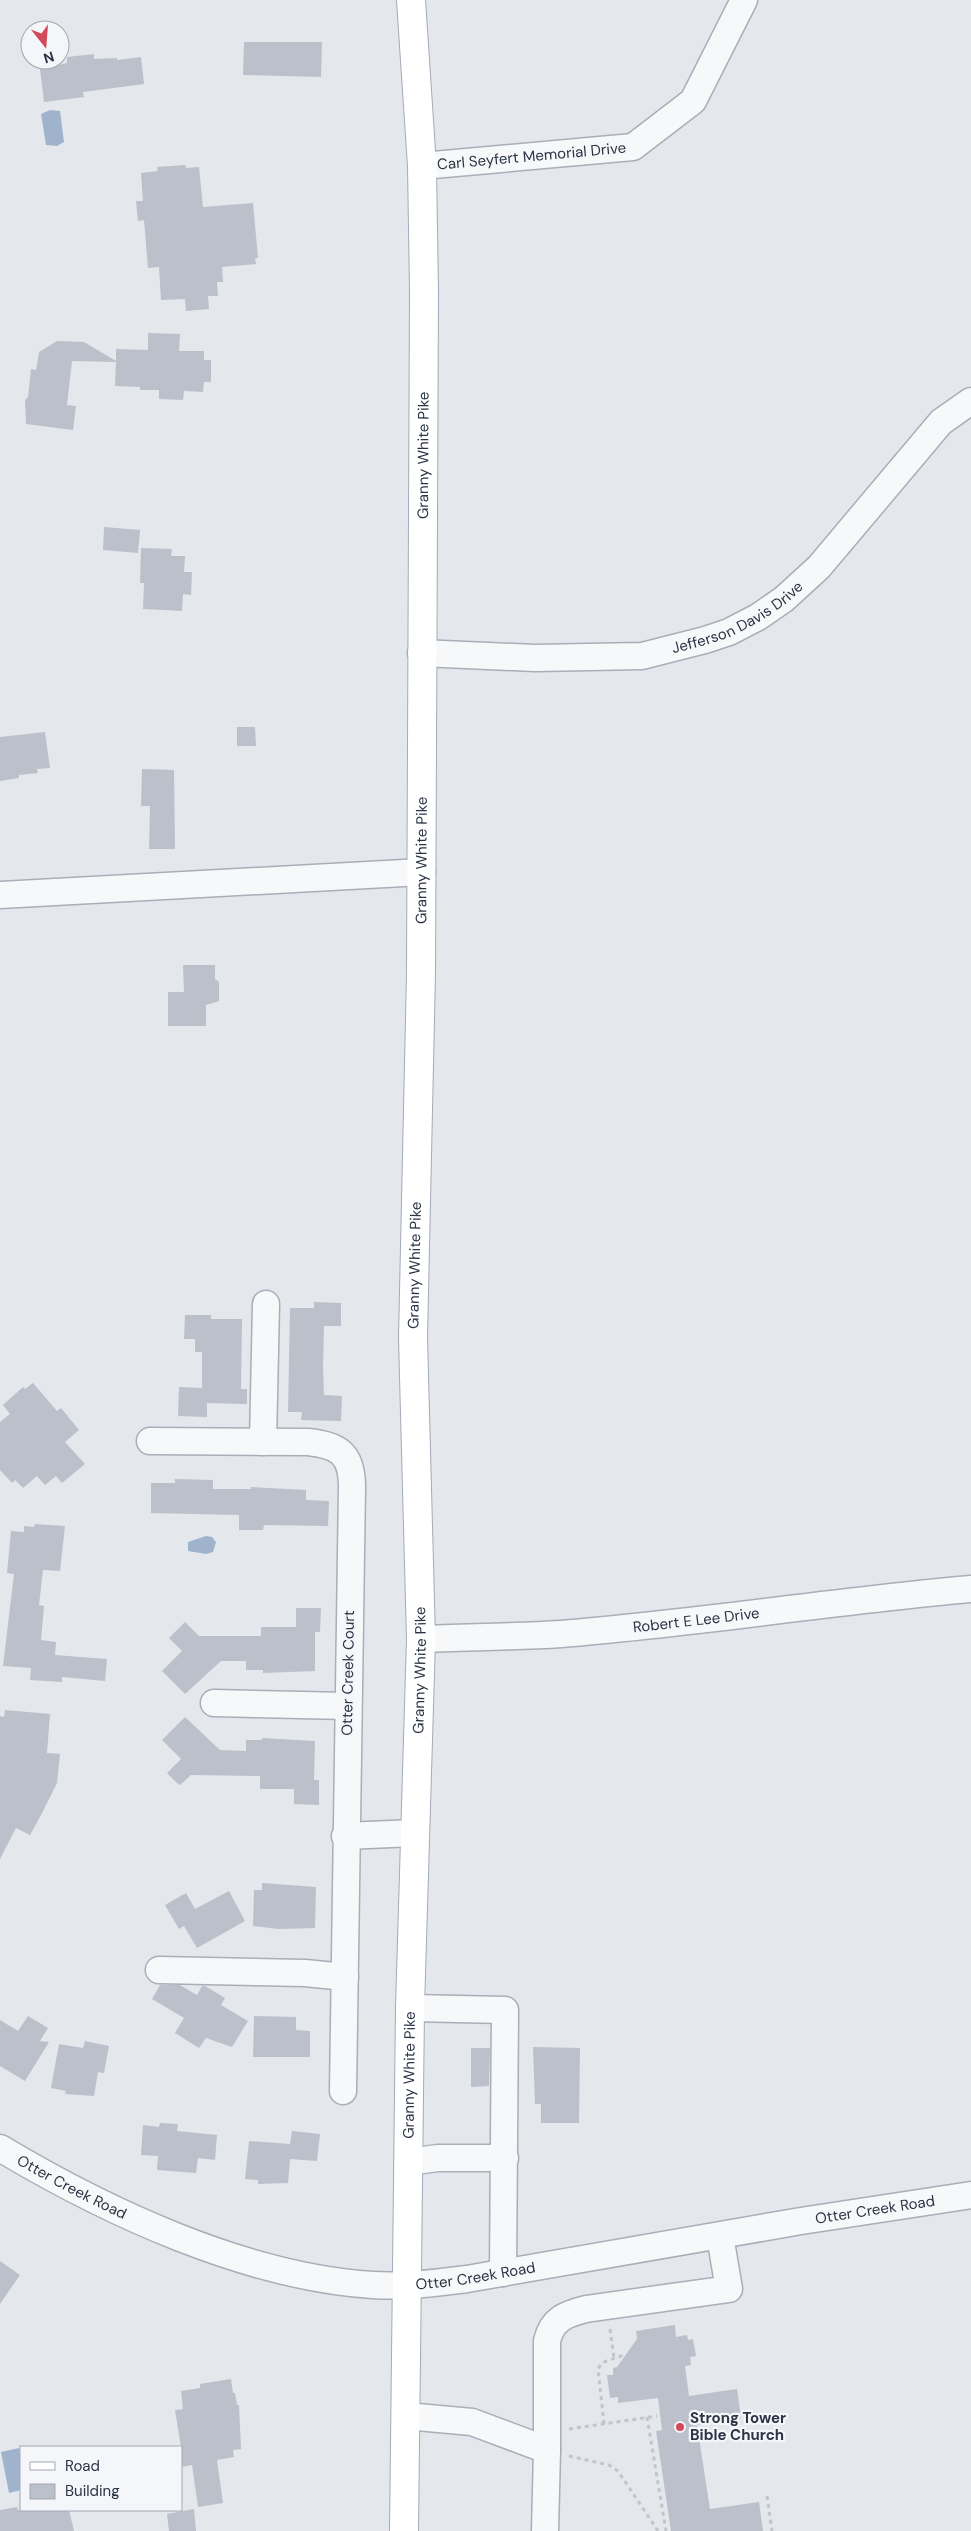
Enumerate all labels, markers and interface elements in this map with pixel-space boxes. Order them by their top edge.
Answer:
north arrow [20,20,70,70]
text: N [41,47,56,68]
street label: Carl Seyfert Memorial Drive [436,138,627,175]
street label: Granny White Pike [413,392,434,519]
street label: Jefferson Davis Drive [669,577,807,658]
street label: Granny White Pike [411,797,432,924]
street label: Granny White Pike [403,1201,426,1329]
street label: Robert E Lee Drive [632,1603,761,1637]
street label: Granny White Pike [408,1606,431,1734]
street label: Otter Creek Court [337,1610,359,1736]
street label: Granny White Pike [399,2011,420,2139]
street label: Otter Creek Road [13,2150,130,2224]
street label: Otter Creek Road [814,2191,936,2229]
street label: Otter Creek Road [415,2257,537,2295]
place label: Strong Tower Bible Church [690,2408,786,2445]
marker: Strong Tower Bible Church [674,2421,686,2433]
legend [20,2446,182,2511]
text: Road [65,2456,100,2476]
text: Building [65,2481,120,2501]

